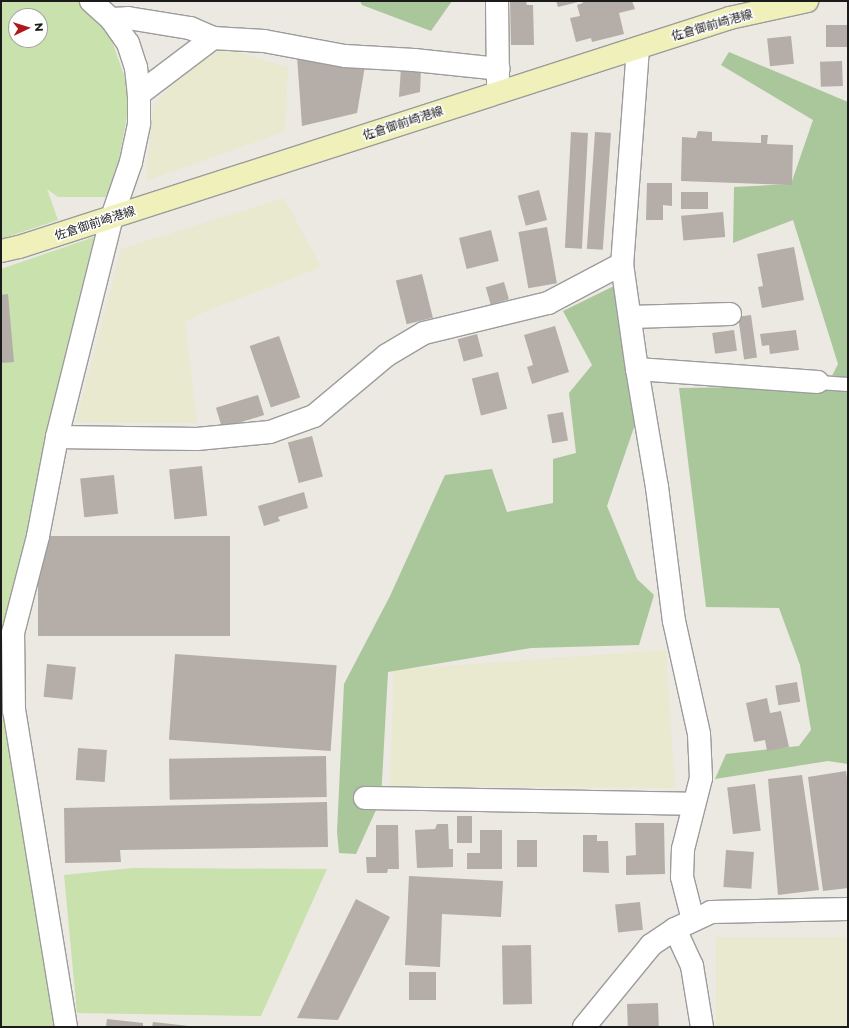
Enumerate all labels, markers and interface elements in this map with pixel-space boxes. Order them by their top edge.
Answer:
street label: 佐倉御前崎港線 [670,7,754,43]
north arrow [8,8,48,48]
text: N [32,22,46,32]
street label: 佐倉御前崎港線 [361,103,445,143]
street label: 佐倉御前崎港線 [53,203,137,243]

